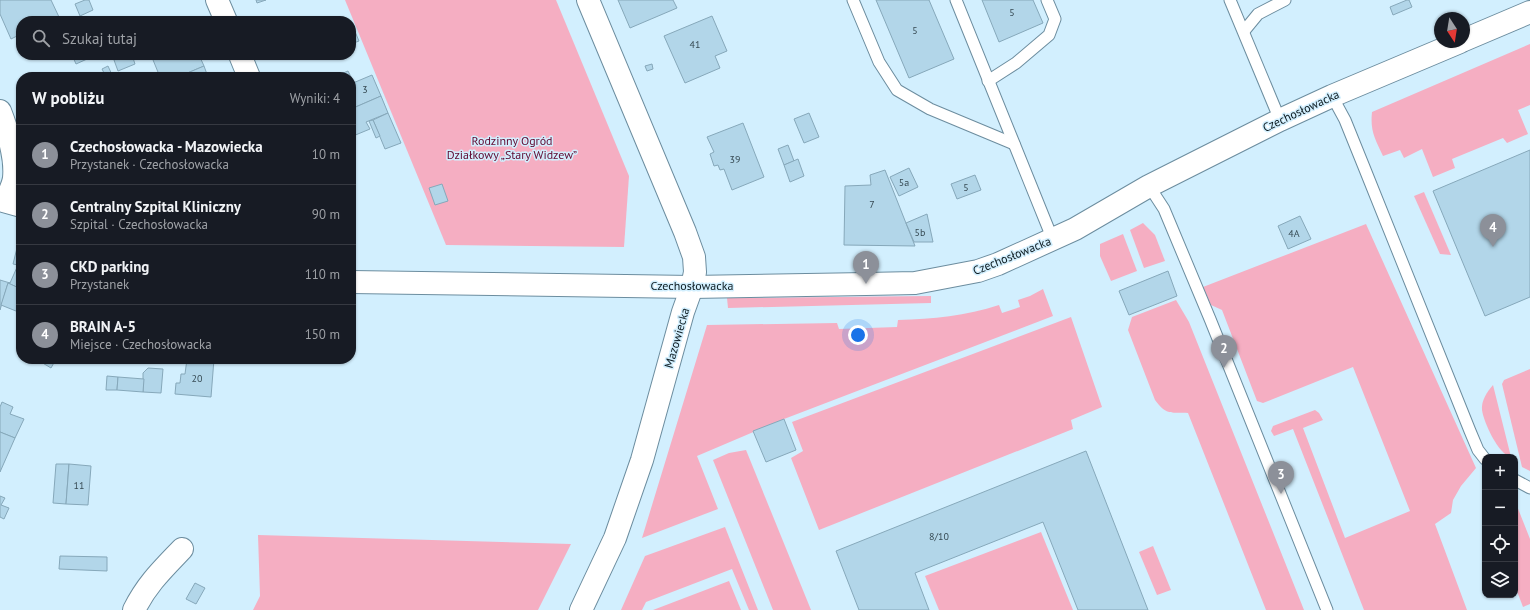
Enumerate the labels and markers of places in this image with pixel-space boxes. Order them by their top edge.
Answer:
pin: 4 [1480,214,1506,247]
pin: 1 [853,251,879,284]
pin: 2 [1211,335,1237,368]
pin: 3 [1268,461,1294,494]

